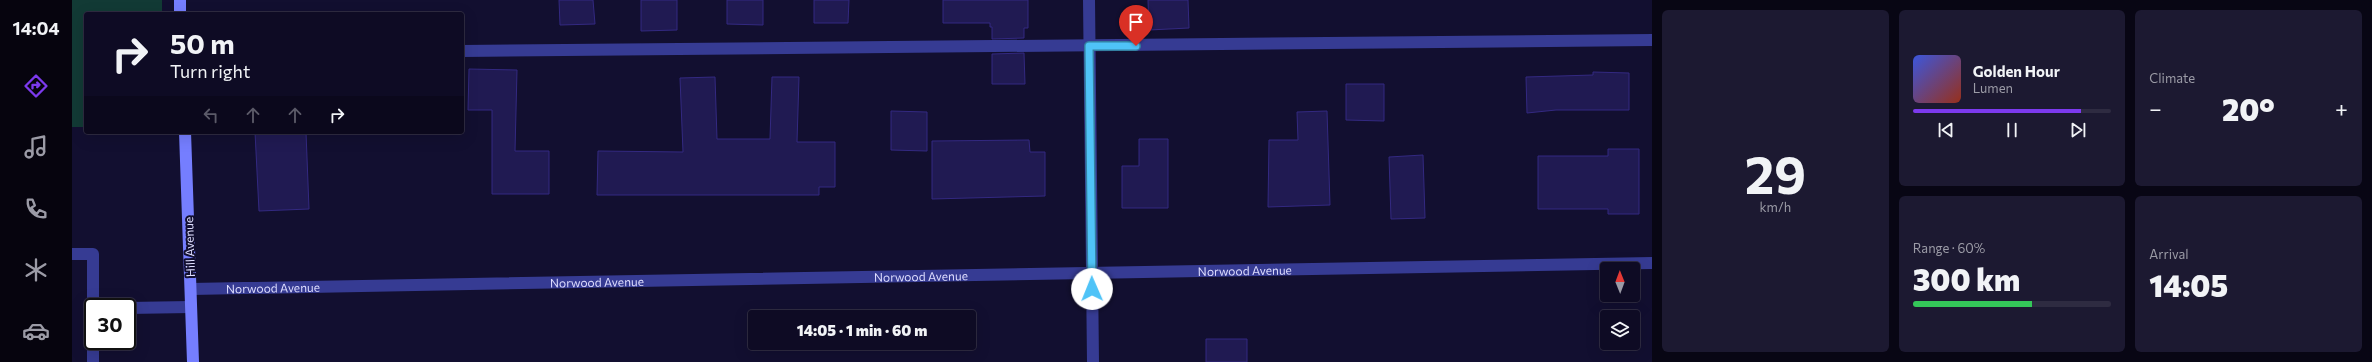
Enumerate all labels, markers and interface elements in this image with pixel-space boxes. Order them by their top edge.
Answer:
pin [1119,5,1153,46]
icon: arrive [1125,11,1147,33]
text: 14:04 [13,17,59,39]
text: 50 m [170,26,235,60]
icon: right [104,28,156,80]
text: Turn right [170,60,250,82]
text: Golden Hour [1973,62,2060,80]
text: Climate [2149,70,2195,86]
icon: directions [22,72,50,100]
text: Lumen [1973,80,2013,96]
text: 20° [2222,90,2275,127]
text: − [2149,95,2162,122]
text: + [2335,95,2348,122]
icon: left [200,104,222,126]
icon: ahead [242,104,264,126]
icon: ahead [284,104,306,126]
icon: right [326,104,348,126]
icon: previous [1935,119,1957,141]
icon: pause [2001,119,2023,141]
icon: next [2067,119,2089,141]
icon: music [22,133,50,161]
text: 29 [1745,141,1806,205]
icon: phone [22,195,50,223]
text: km/h [1760,199,1791,215]
street label: Hill Avenue [181,217,197,277]
text: Range · 60% [1913,240,1985,256]
text: Arrival [2149,246,2189,262]
icon: climate [22,256,50,284]
text: 300 km [1913,260,2020,297]
street label: Norwood Avenue [1198,262,1292,278]
north arrow [1600,262,1640,302]
map controls [1600,262,1640,350]
text: 14:05 [2149,266,2228,303]
street label: Norwood Avenue [874,268,968,284]
position arrow [1071,268,1113,310]
street label: Norwood Avenue [550,274,644,290]
street label: Norwood Avenue [226,280,320,295]
speed limit sign: 30 [84,298,136,350]
button: layers [1600,310,1640,350]
icon: car [22,317,50,345]
text: 14:05 · 1 min · 60 m [797,321,927,339]

